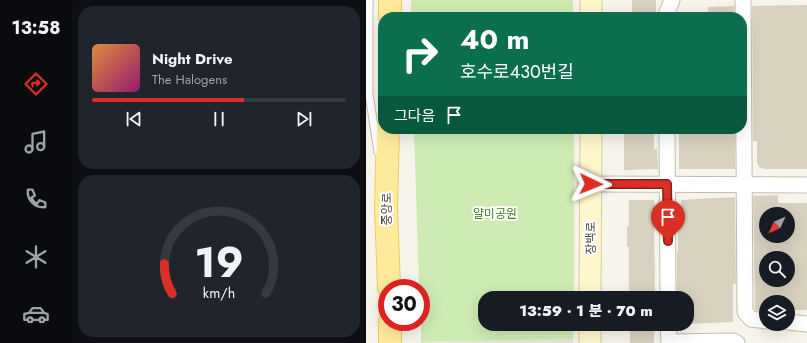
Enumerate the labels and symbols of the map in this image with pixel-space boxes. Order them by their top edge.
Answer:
position arrow [570,163,612,205]
street label: 중앙로 [378,192,396,226]
pin [651,200,685,241]
park label: 얄미공원 [473,205,517,223]
north arrow [759,207,795,243]
street label: 장백로 [582,221,600,255]
speed limit sign: 30 [378,279,430,331]

